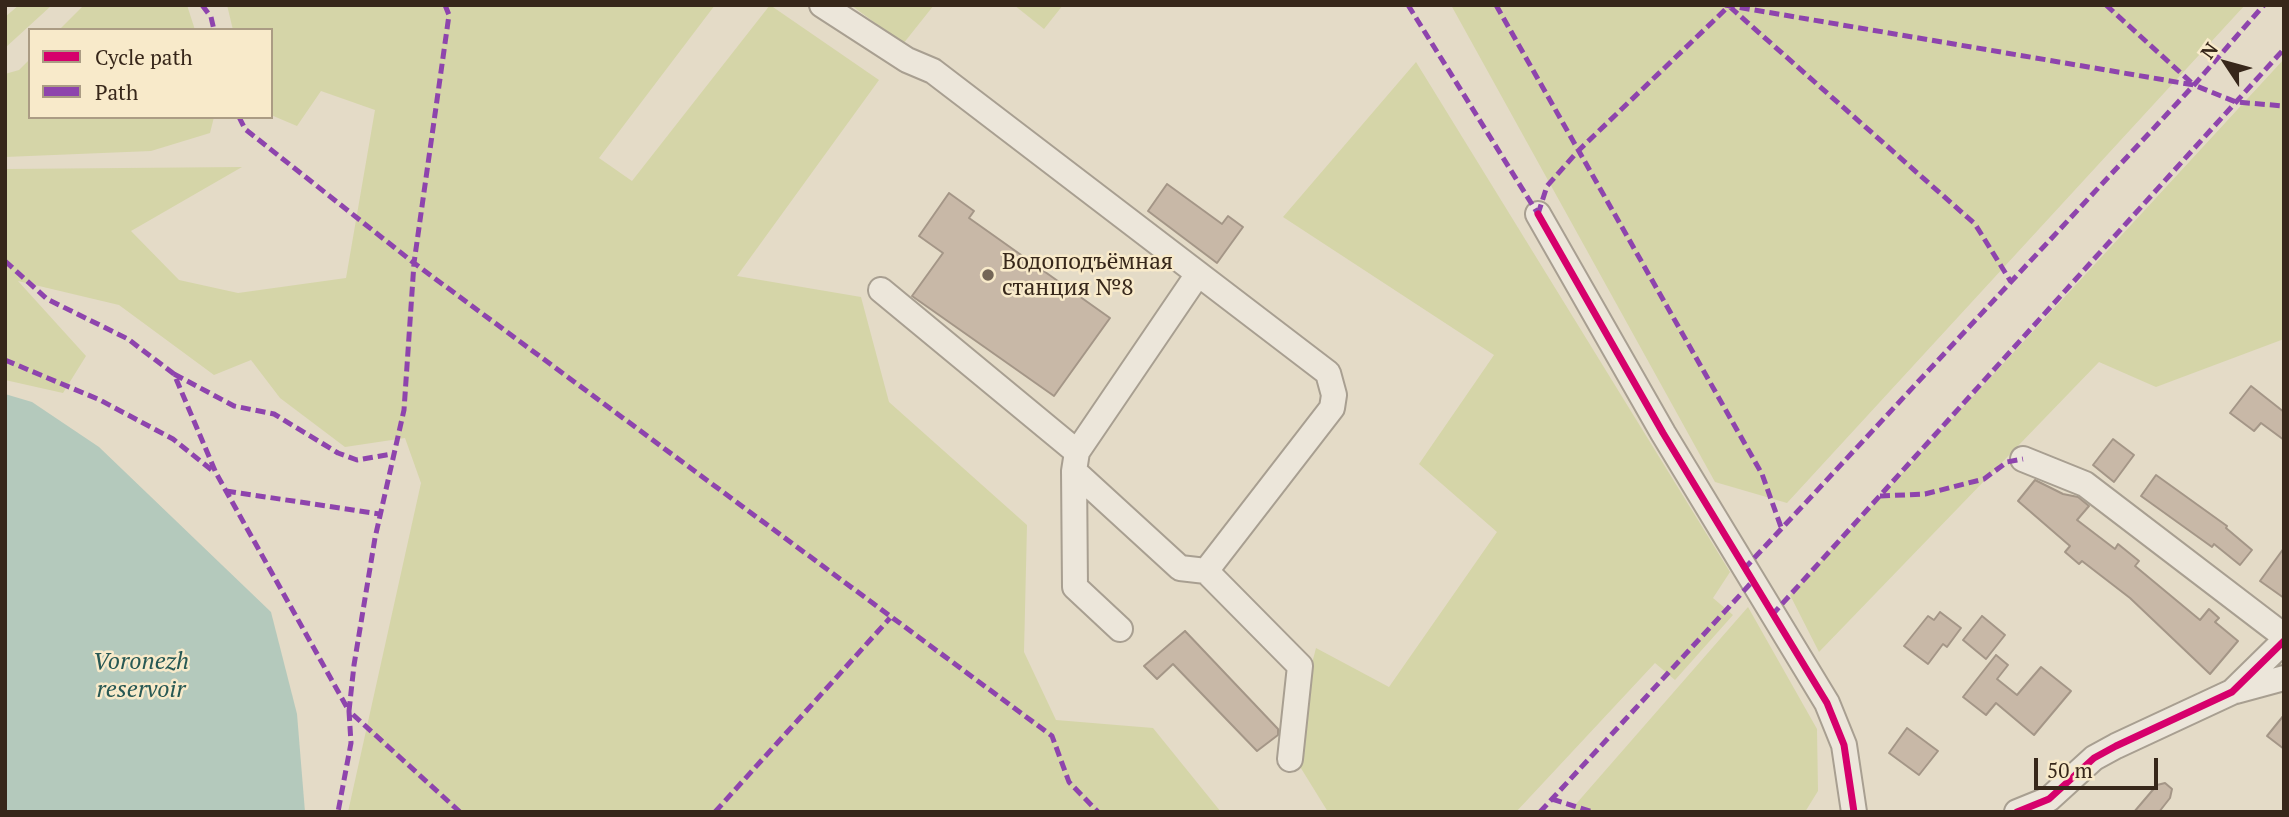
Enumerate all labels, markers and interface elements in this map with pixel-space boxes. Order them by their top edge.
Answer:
legend [28,28,273,119]
north arrow [2191,28,2261,98]
text: N [2194,37,2223,64]
text: Cycle path [95,43,193,71]
text: Path [95,78,138,106]
place label: Водоподъёмная станция №8 [1002,248,1173,302]
marker: Водоподъёмная станция №8 [980,267,996,283]
water label: Voronezh reservoir [93,648,189,704]
scale bar [2037,744,2161,788]
text: 50 m [2047,756,2093,784]

